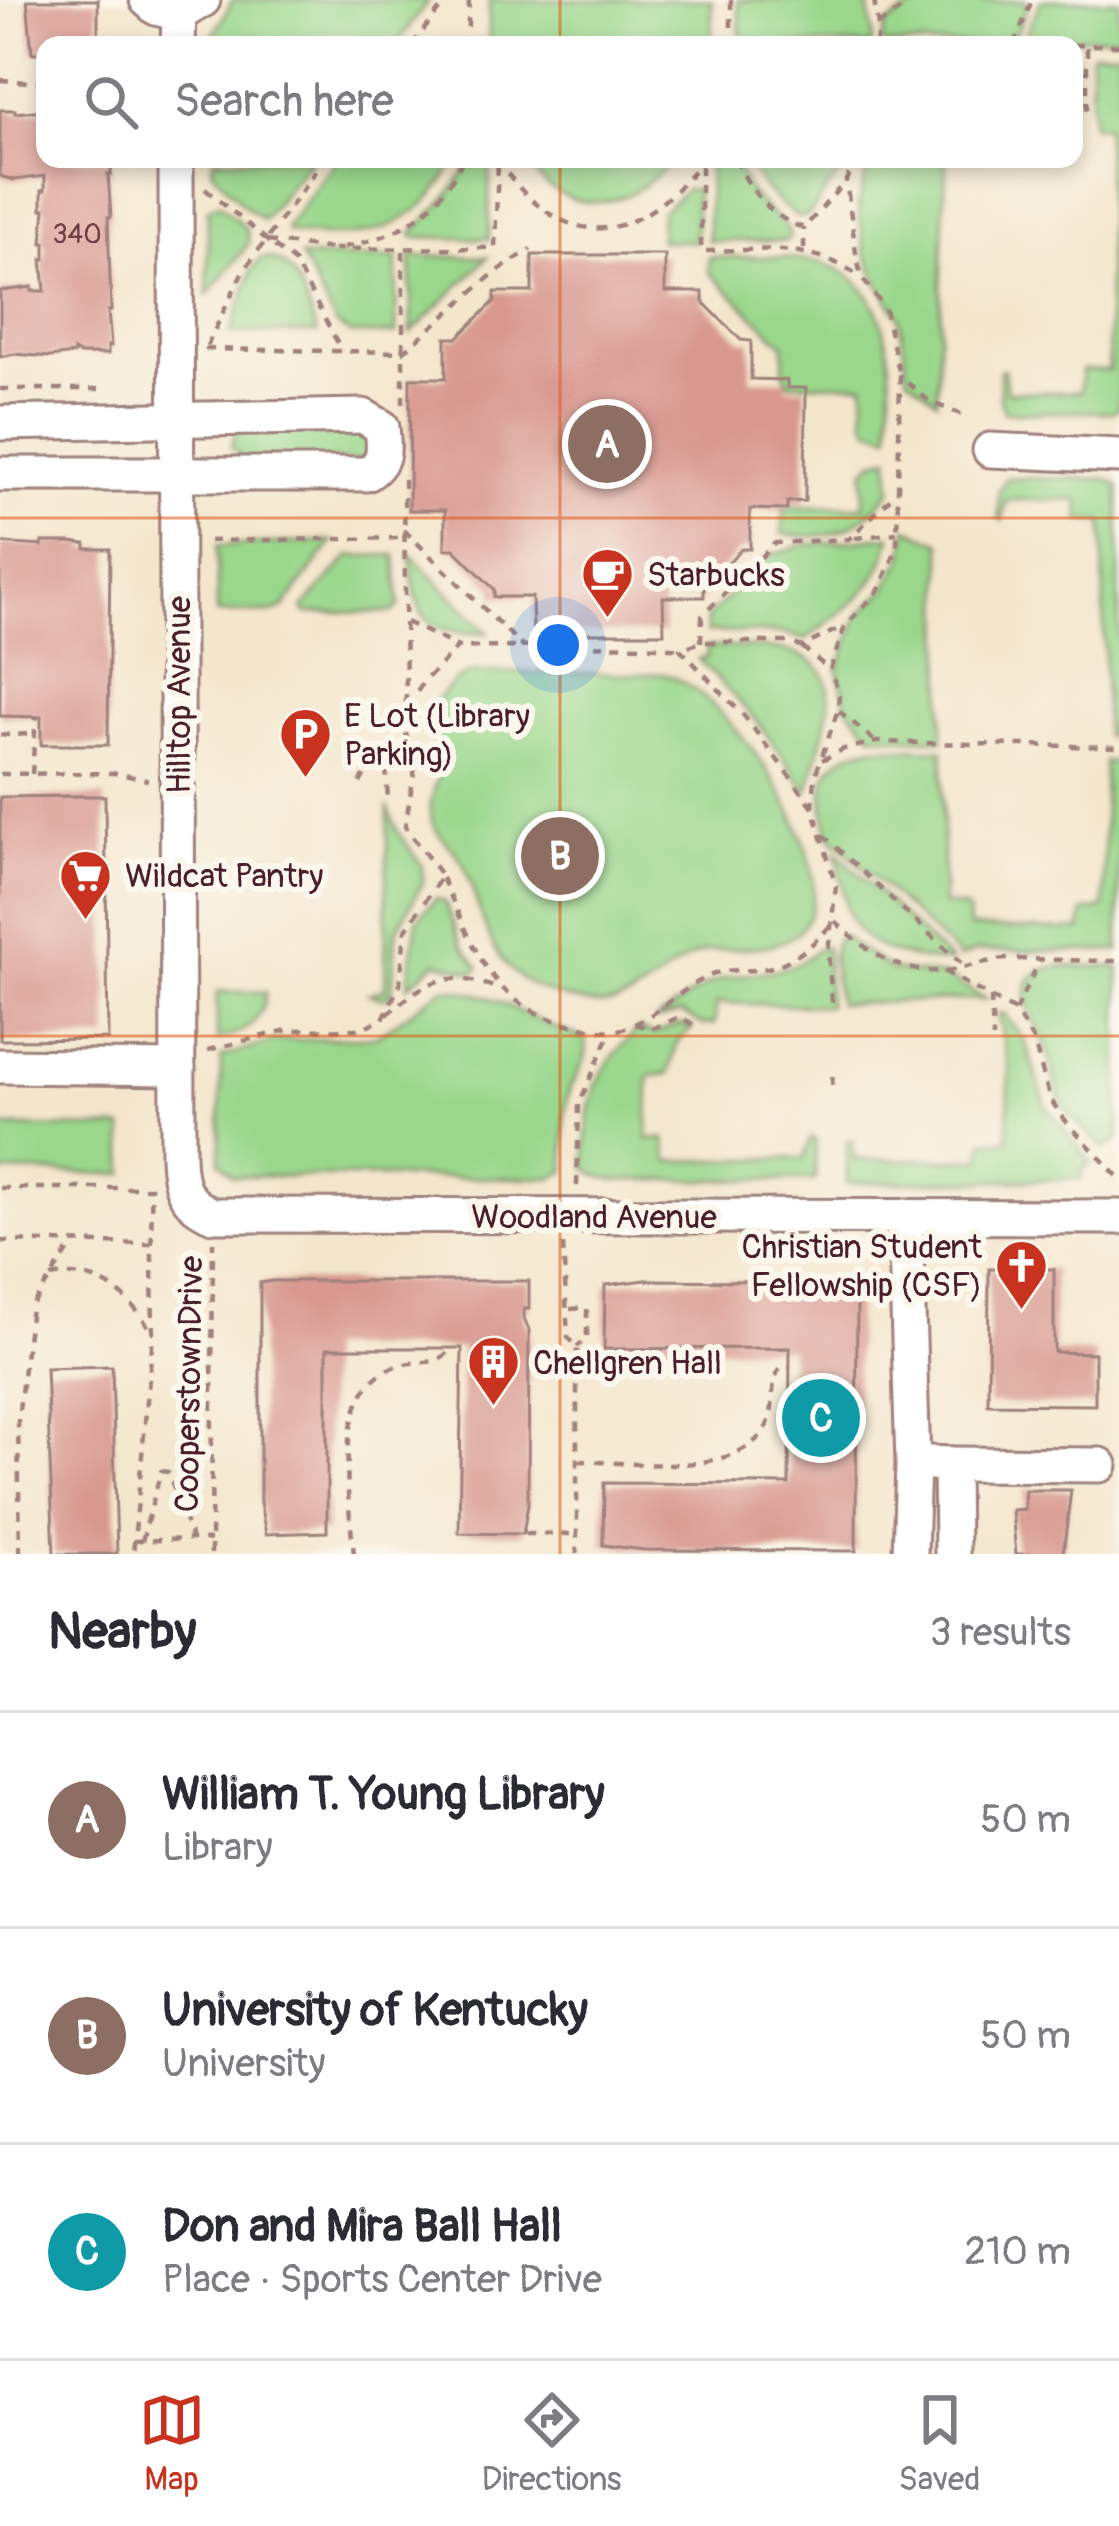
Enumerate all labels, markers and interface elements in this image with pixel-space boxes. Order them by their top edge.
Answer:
search box [36,36,1083,168]
icon: search [78,69,144,135]
text: Search here [174,74,394,130]
house number: 340 [52,218,102,251]
pin: A [568,399,646,489]
cafe icon: Starbucks [580,546,636,620]
place label: Starbucks [647,555,785,596]
street label: Hilltop Avenue [159,596,200,794]
your location [528,615,588,675]
place label: E Lot (Library Parking) [344,696,530,775]
parking icon: E Lot (Library Parking) [277,706,333,780]
pin: B [521,811,599,901]
supermarket icon: Wildcat Pantry [58,847,114,921]
place label: Wildcat Pantry [125,856,323,897]
street label: Woodland Avenue [471,1197,717,1238]
place label: Christian Student Fellowship (CSF) [741,1227,983,1306]
church icon: Christian Student Fellowship (CSF) [993,1237,1049,1311]
street label: CooperstownDrive [167,1255,212,1513]
building icon: Chellgren Hall [466,1334,522,1408]
place label: Chellgren Hall [533,1343,722,1384]
pin: C [782,1373,860,1463]
text: Nearby [48,1600,196,1664]
text: 3 results [930,1608,1071,1657]
text: William T. Young Library [162,1767,605,1823]
text: A [74,1795,100,1844]
text: 50 m [980,1795,1071,1844]
text: Library [162,1823,273,1872]
text: University of Kentucky [162,1983,588,2039]
text: B [76,2011,98,2060]
text: 50 m [980,2011,1071,2060]
text: University [162,2039,325,2088]
text: Don and Mira Ball Hall [162,2199,562,2255]
text: C [75,2227,99,2276]
text: 210 m [964,2227,1071,2276]
text: Place · Sports Center Drive [162,2255,602,2304]
tab: Map [139,2387,205,2500]
tab: Directions [482,2387,622,2500]
tab: Saved [899,2387,980,2500]

